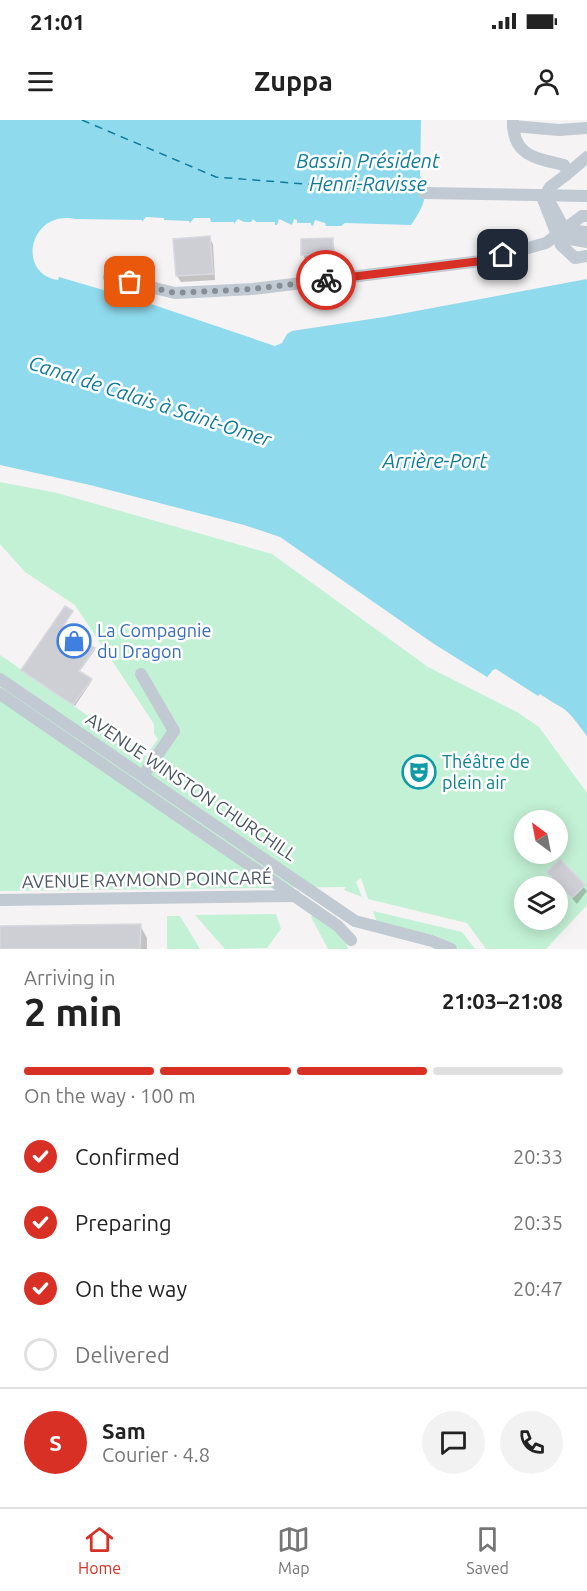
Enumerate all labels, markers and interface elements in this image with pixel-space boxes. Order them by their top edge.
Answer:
text: 21:01 [30,9,85,34]
icon: menu [24,65,57,98]
icon: person [530,65,563,98]
text: Zuppa [254,66,333,96]
water label: Bassin Président Henri-Ravisse [296,149,440,195]
pin [477,229,528,280]
icon: home [486,238,519,271]
courier [296,250,356,310]
pin [104,256,155,307]
icon: bike [310,264,343,297]
icon: bag [113,265,146,298]
water label: Canal de Calais à Saint-Omer [26,350,276,451]
water label: Arrière-Port [382,449,488,472]
place label: La Compagnie du Dragon [97,620,211,661]
shop icon: La Compagnie du Dragon [56,623,92,659]
street label: AVENUE WINSTON CHURCHILL [83,708,300,864]
place label: Théâtre de plein air [442,751,530,792]
theatre icon: Théâtre de plein air [401,754,437,790]
north arrow [514,810,568,864]
map controls [514,810,568,930]
street label: AVENUE RAYMOND POINCARÉ [22,866,272,891]
button: layers [514,876,568,930]
text: Arriving in [24,966,115,989]
text: 21:03–21:08 [442,988,563,1013]
text: 2 min [24,990,123,1033]
text: On the way · 100 m [24,1084,196,1107]
icon: check [24,1140,57,1173]
text: Confirmed [75,1144,180,1169]
text: 20:33 [513,1145,563,1168]
icon: check [24,1206,57,1239]
text: Preparing [75,1210,172,1235]
text: 20:35 [513,1211,563,1234]
icon: check [24,1272,57,1305]
text: On the way [75,1276,187,1301]
text: 20:47 [513,1277,563,1300]
text: Delivered [75,1342,170,1367]
button: chat [422,1411,485,1474]
button: phone [500,1411,563,1474]
text: Sam [102,1418,146,1443]
text: S [49,1430,62,1455]
text: Courier · 4.8 [102,1443,210,1466]
tab: Home [78,1523,121,1577]
tab: Map [277,1523,310,1577]
tab: Saved [466,1523,509,1577]

